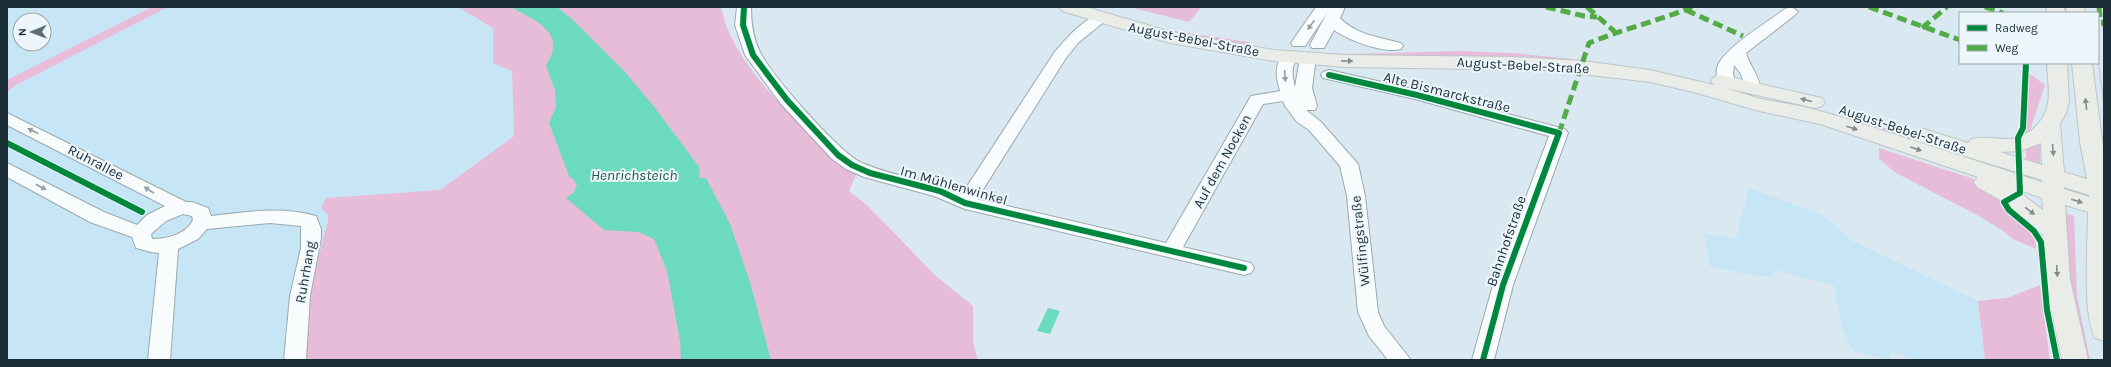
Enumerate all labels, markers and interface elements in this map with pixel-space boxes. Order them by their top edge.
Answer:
north arrow [12,12,52,52]
legend [1959,12,2099,64]
street label: August-Bebel-Straße [1127,18,1261,61]
one-way arrow [1307,20,1315,30]
text: Radweg [1995,21,2038,35]
text: N [16,28,29,36]
text: Weg [1995,41,2019,55]
street label: August-Bebel-Straße [1456,54,1590,77]
one-way arrow [1341,58,1354,64]
street label: Alte Bismarckstraße [1382,68,1512,116]
one-way arrow [1282,70,1288,83]
one-way arrow [1800,97,1812,103]
one-way arrow [2083,98,2090,110]
street label: August-Bebel-Straße [1837,101,1969,158]
street label: Auf dem Nocken [1190,111,1255,211]
one-way arrow [1846,125,1858,131]
one-way arrow [27,128,39,134]
street label: Ruhrallee [65,141,127,184]
one-way arrow [2049,144,2056,156]
one-way arrow [1910,147,1922,153]
street label: Im Mühlenwinkel [898,162,1009,209]
water label: Henrichsteich [591,166,677,184]
one-way arrow [36,184,47,191]
one-way arrow [143,186,155,193]
street label: Bahnhofstraße [1483,193,1530,289]
street label: Wülfingstraße [1347,195,1374,287]
one-way arrow [2071,198,2083,204]
one-way arrow [2025,207,2036,215]
street label: Ruhrhang [292,239,319,305]
one-way arrow [2054,265,2061,277]

